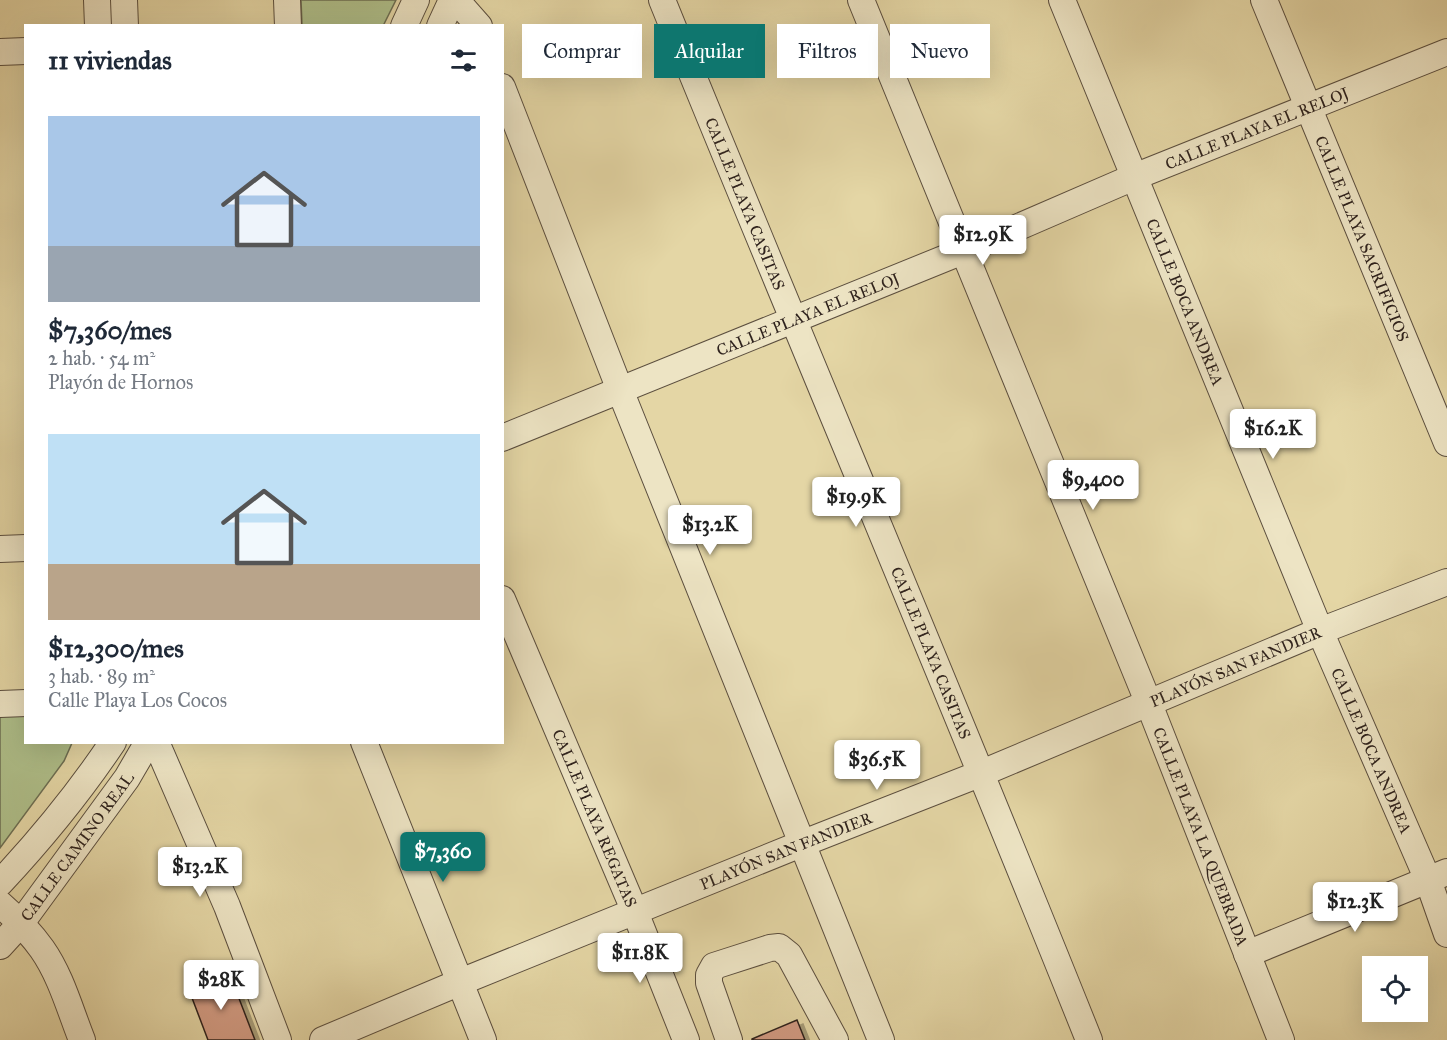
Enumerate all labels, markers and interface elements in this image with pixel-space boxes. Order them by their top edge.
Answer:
chip: Comprar [522,24,642,78]
chip: Alquilar [654,24,765,78]
chip: Filtros [777,24,878,78]
chip: Nuevo [890,24,990,78]
text: 11 viviendas [48,44,172,76]
icon: filters [447,44,480,77]
street label: CALLE PLAYA EL RELOJ [1162,83,1352,173]
street label: CALLE PLAYA CASITAS [701,115,789,293]
street label: CALLE PLAYA SACRIFICIOS [1312,133,1413,344]
icon: home [210,155,318,263]
pin: $12.9K [934,215,1032,266]
street label: CALLE BOCA ANDREA [1143,216,1228,388]
text: $12.9K [953,222,1013,246]
street label: CALLE PLAYA EL RELOJ [713,268,903,360]
text: $7,360/mes [48,314,172,346]
text: 2 hab. · 54 m² [48,346,155,370]
text: Playón de Hornos [48,370,193,394]
pin: $16.2K [1224,409,1322,460]
text: $16.2K [1244,416,1302,440]
pin: $9,400 [1044,460,1142,511]
text: $9,400 [1062,467,1124,491]
icon: home [210,473,318,581]
pin: $19.9K [807,477,905,528]
text: $19.9K [826,484,886,508]
pin: $13.2K [661,505,759,556]
text: $13.2K [682,512,738,536]
street label: CALLE PLAYA CASITAS [887,564,975,742]
street label: PLAYÓN SAN FANDIER [1147,622,1325,711]
text: $12,300/mes [48,632,184,664]
text: 3 hab. · 89 m² [48,664,155,688]
street label: CALLE BOCA ANDREA [1328,665,1416,836]
text: Calle Playa Los Cocos [48,688,227,712]
street label: CALLE PLAYA LA QUEBRADA [1150,724,1253,949]
street label: CALLE PLAYA REGATAS [549,726,641,910]
pin: $36.5K [828,740,926,791]
text: $36.5K [848,747,906,771]
street label: CALLE CAMINO REAL [16,768,138,925]
street label: PLAYÓN SAN FANDIER [697,807,875,894]
pin: $7,360 [394,832,492,883]
text: $7,360 [414,839,472,863]
pin: $13.2K [151,847,249,898]
text: $13.2K [172,854,228,878]
pin: $12.3K [1306,882,1404,933]
text: $12.3K [1327,889,1383,913]
pin: $11.8K [591,933,689,984]
text: $11.8K [612,940,668,964]
map controls [1362,956,1428,1022]
button: locate [1362,956,1428,1022]
pin: $28K [185,960,257,1011]
text: $28K [198,967,244,991]

